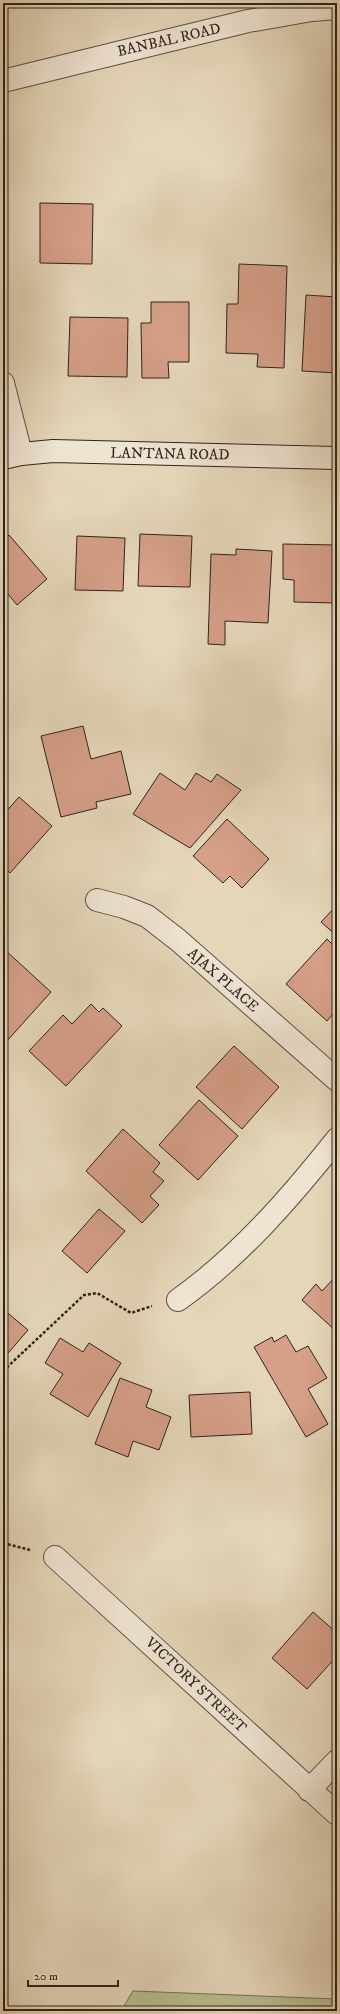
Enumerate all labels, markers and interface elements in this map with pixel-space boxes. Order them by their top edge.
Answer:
street label: BANBAL ROAD [115,19,223,61]
street label: LANTANA ROAD [110,443,230,465]
street label: AJAX PLACE [183,944,263,1016]
street label: VICTORY STREET [141,1632,251,1737]
scale bar [28,1962,118,1988]
text: 20 m [34,1969,58,1984]

